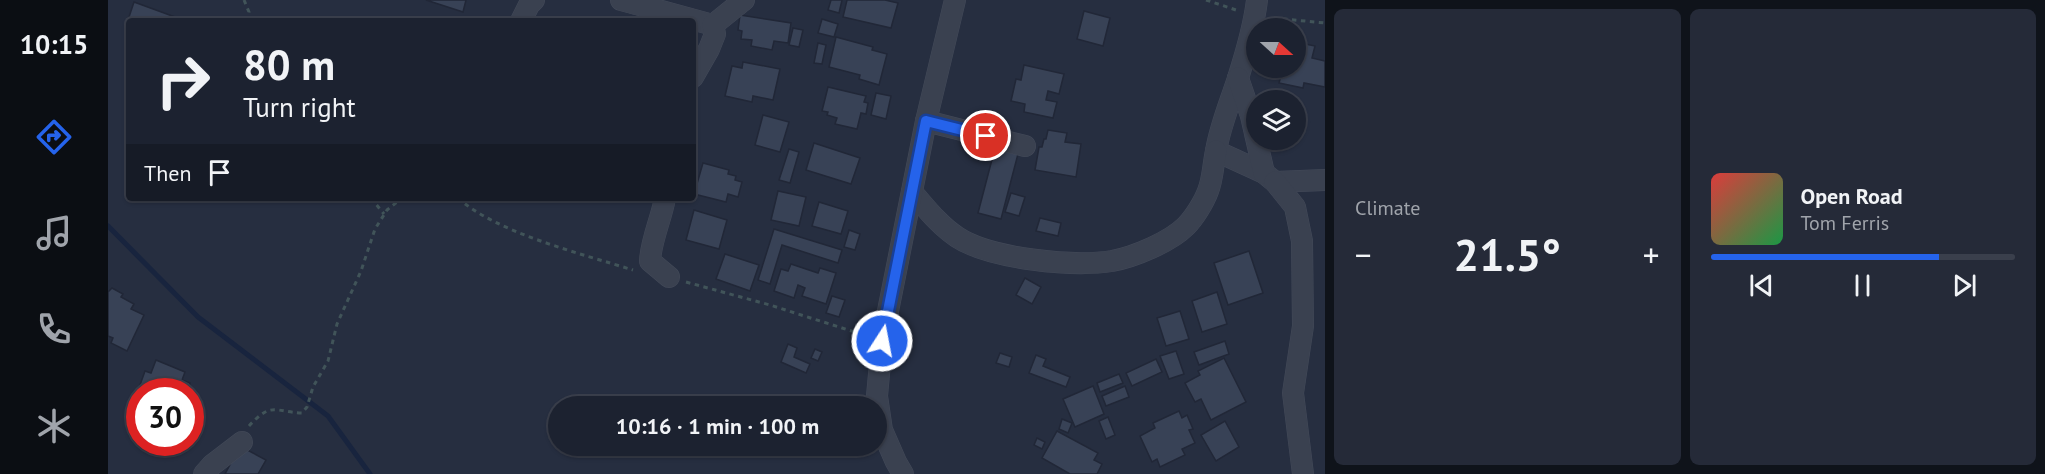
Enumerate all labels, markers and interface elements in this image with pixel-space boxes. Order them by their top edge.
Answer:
north arrow [1246,18,1306,78]
map controls [1246,18,1306,150]
text: 10:15 [20,27,88,61]
text: 80 m [243,37,335,92]
icon: right [144,42,222,120]
text: Turn right [243,90,356,124]
button: layers [1246,90,1306,150]
pin [960,110,1011,161]
icon: directions [33,116,75,158]
icon: arrive [969,119,1002,152]
icon: arrive [203,156,236,189]
text: Then [144,159,191,187]
text: Open Road [1801,182,1903,210]
text: Climate [1355,195,1421,221]
text: Tom Ferris [1801,210,1889,236]
icon: music [33,212,75,254]
text: 21.5° [1454,225,1561,283]
text: − [1355,233,1372,276]
text: + [1643,233,1660,276]
icon: previous [1745,269,1778,302]
icon: pause [1846,269,1879,302]
icon: next [1948,269,1981,302]
icon: phone [33,308,75,350]
position arrow [850,309,914,373]
speed limit sign: 30 [126,378,204,456]
icon: climate [33,405,75,447]
text: 10:16 · 1 min · 100 m [616,412,819,440]

